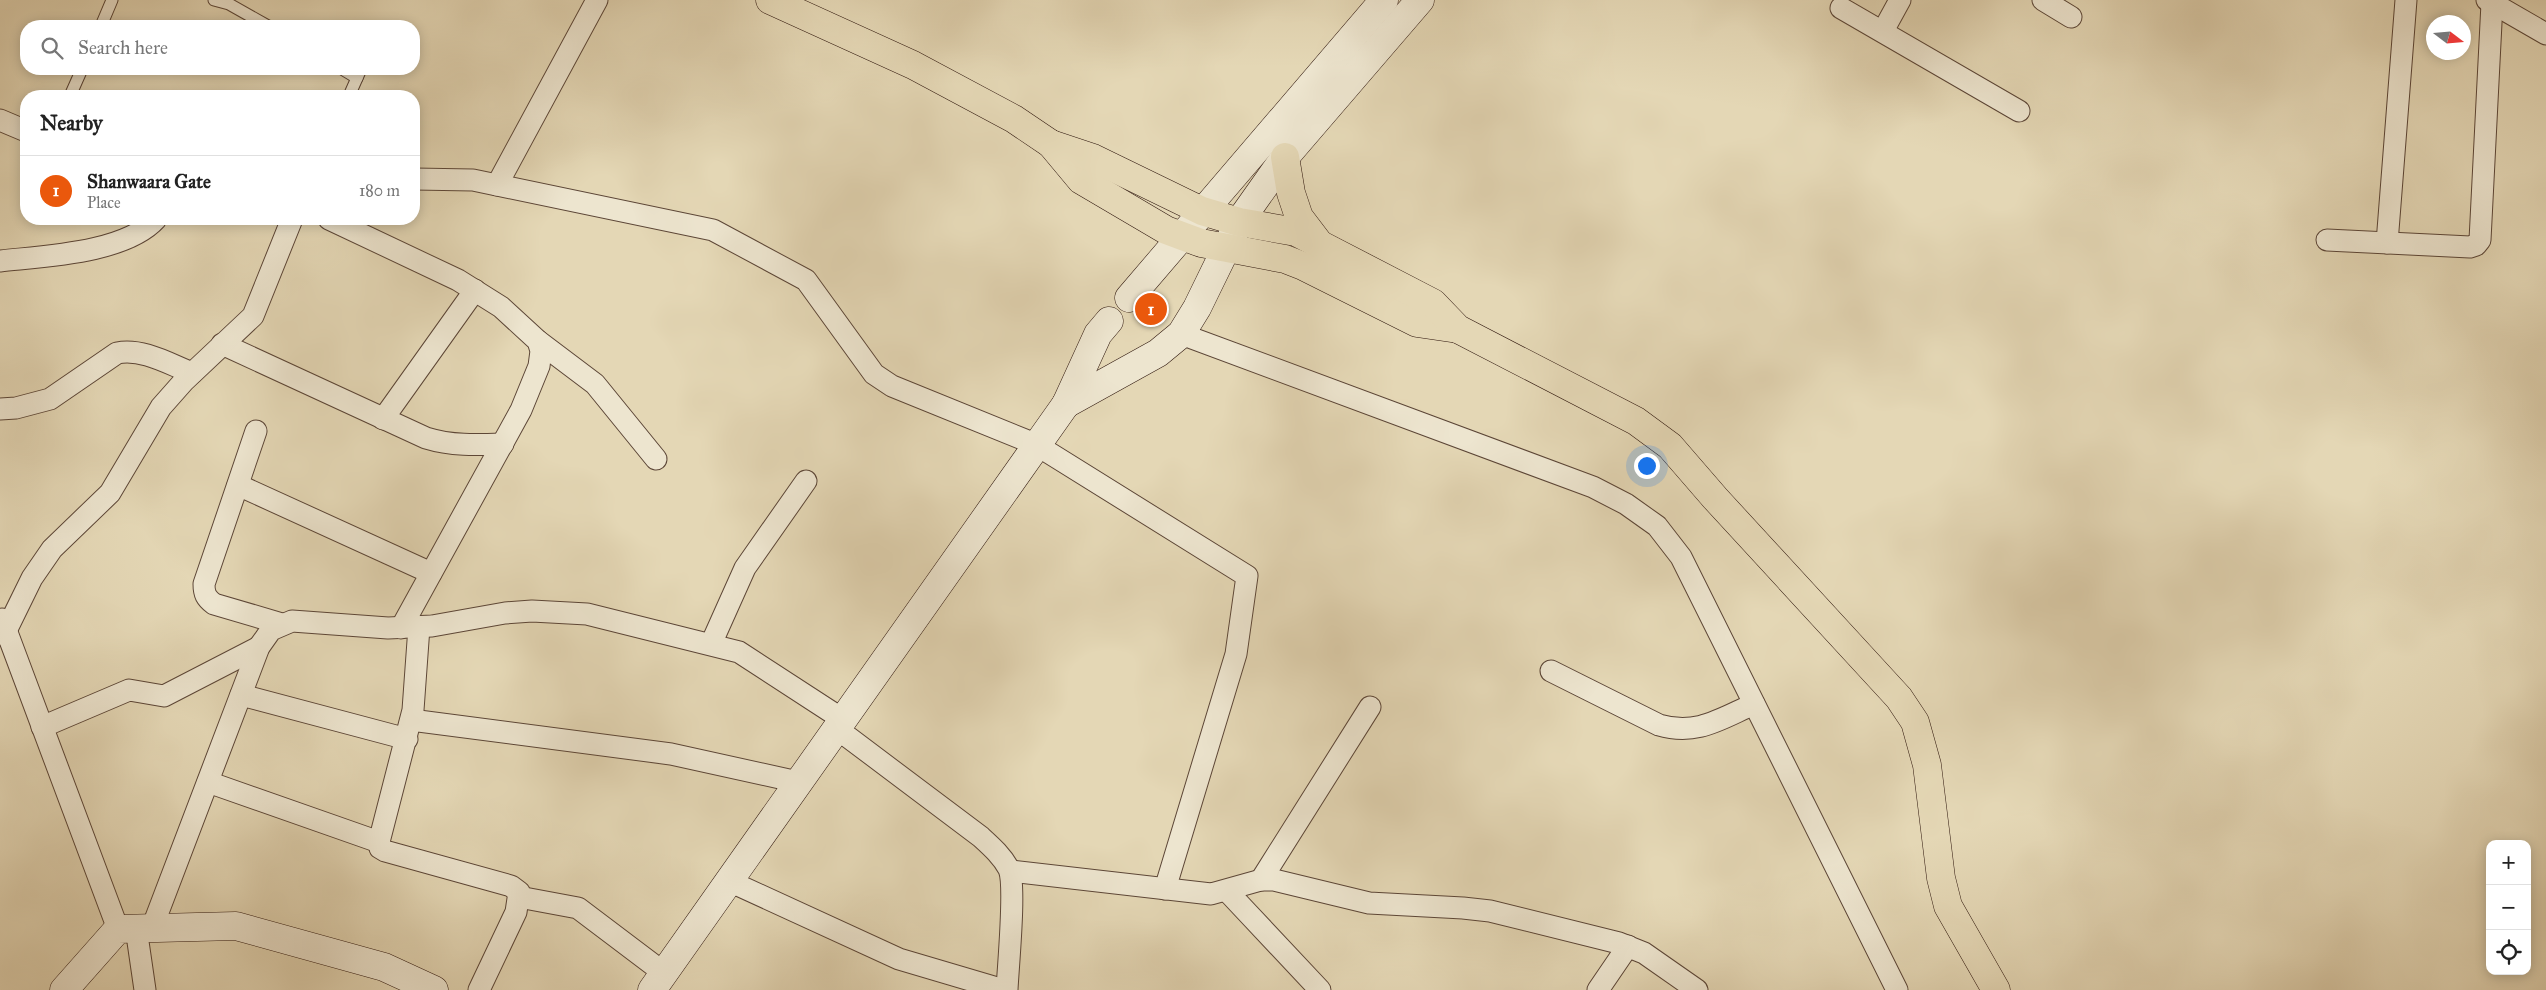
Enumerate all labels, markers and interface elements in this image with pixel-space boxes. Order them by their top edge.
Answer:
north arrow [2426,15,2471,60]
search box [20,20,420,75]
icon: search [38,34,66,62]
text: Search here [78,36,168,59]
text: Nearby [40,110,103,136]
text: Shanwaara Gate [87,170,211,193]
text: 1 [53,181,59,200]
text: 180 m [359,181,400,200]
text: Place [87,193,121,212]
pin: 1 [1135,290,1167,328]
your location [1634,453,1660,479]
map controls [2486,840,2531,975]
button: + [2486,840,2531,885]
button: − [2486,885,2531,930]
button: locate [2486,930,2531,975]

